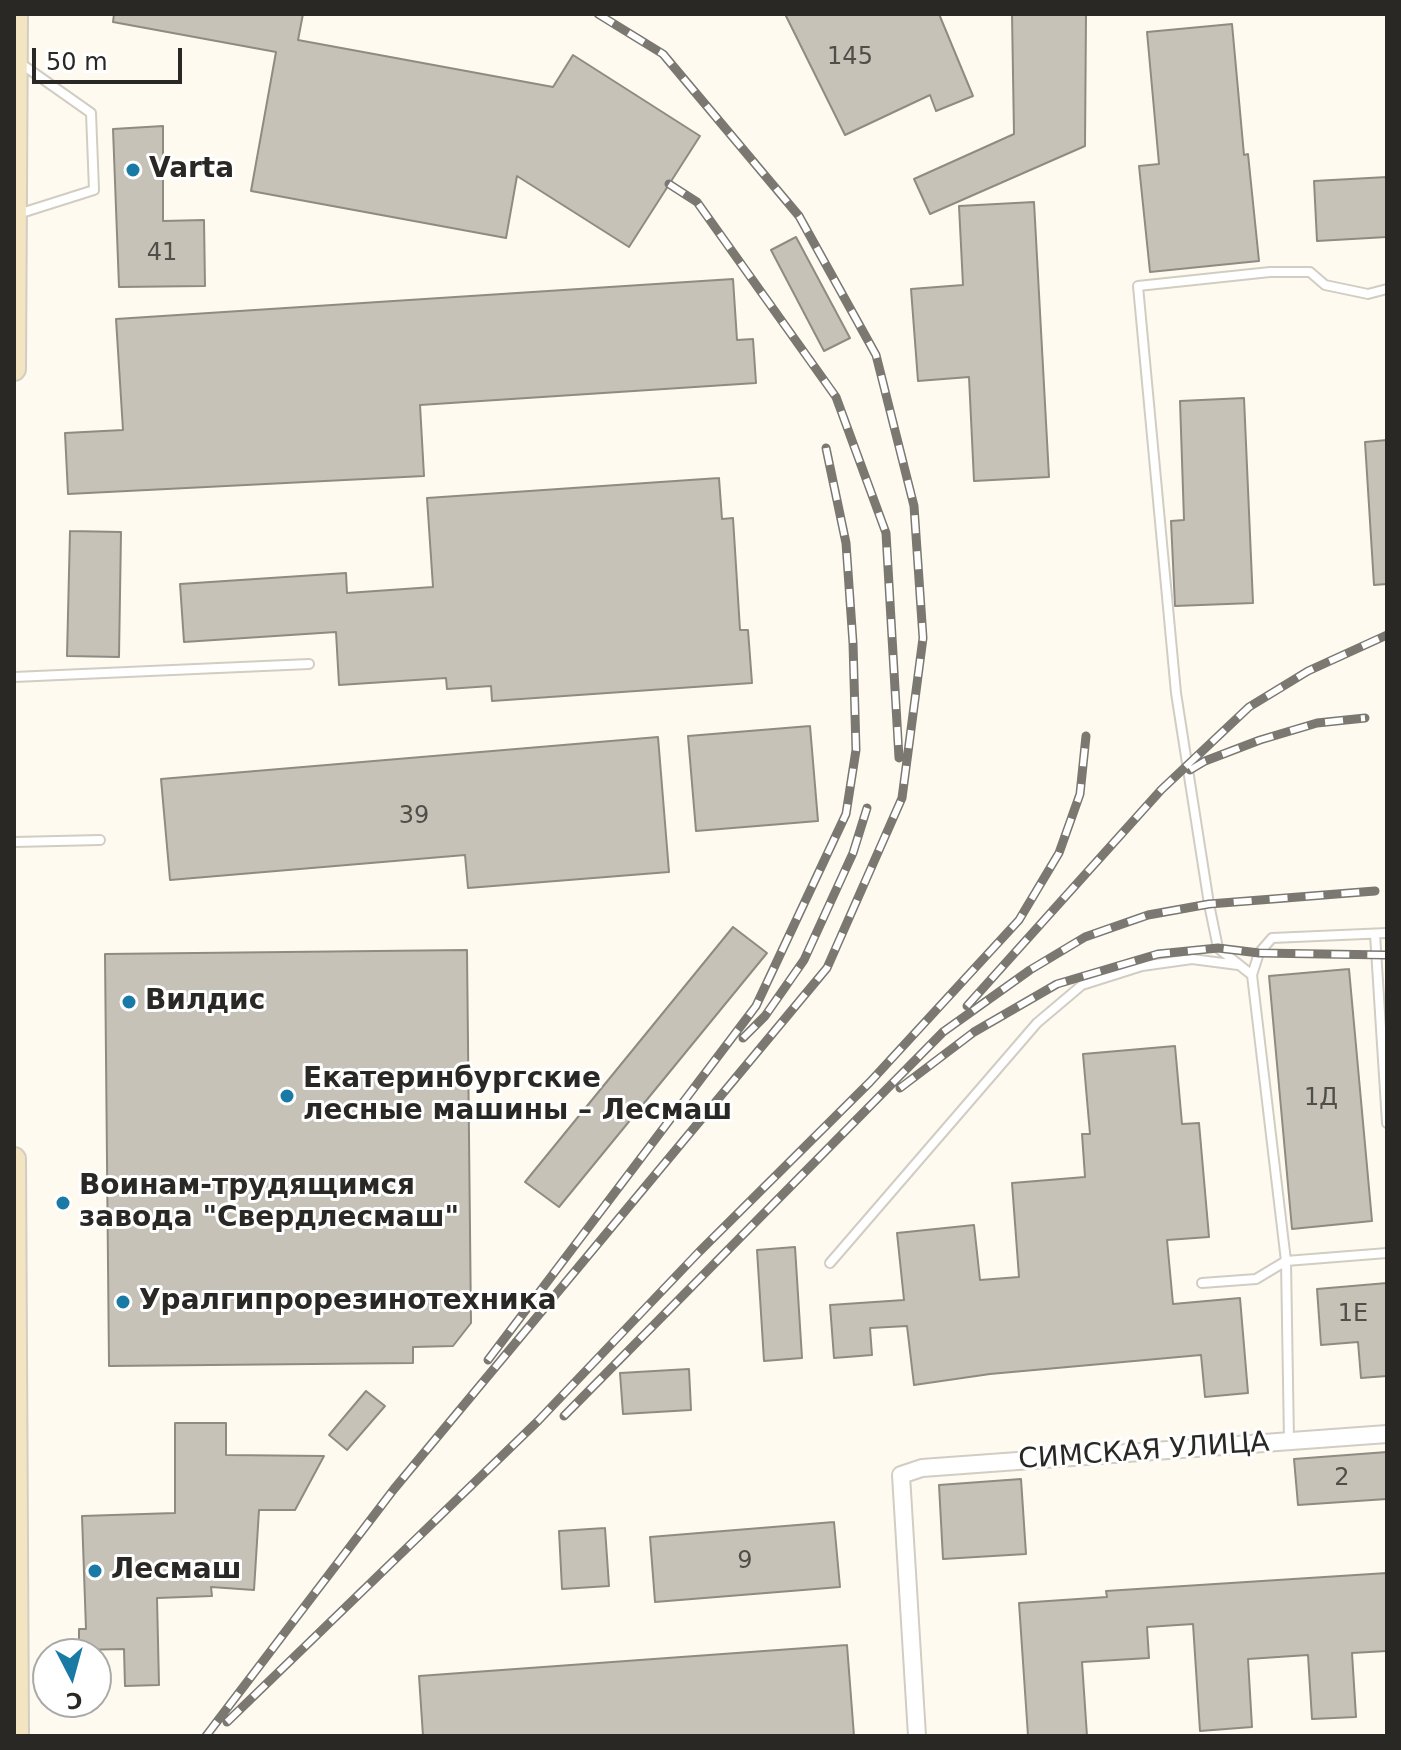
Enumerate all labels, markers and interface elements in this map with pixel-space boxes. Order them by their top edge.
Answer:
scale bar [36,32,186,82]
house number: 145 [827,44,873,72]
text: 50 m [46,48,108,76]
place label: Varta [149,153,234,187]
marker: Varta [124,161,142,179]
house number: 41 [147,240,177,268]
house number: 39 [399,803,429,831]
place label: Вилдис [145,985,265,1019]
marker: Вилдис [120,993,138,1011]
place label: Екатеринбургские лесные машины – Лесмаш [303,1063,732,1129]
house number: 1Д [1304,1085,1338,1113]
marker: Екатеринбургские лесные машины – Лесмаш [278,1087,296,1105]
place label: Воинам-трудящимся завода "Свердлесмаш" [79,1170,459,1236]
marker: Воинам-трудящимся завода "Свердлесмаш" [54,1194,72,1212]
place label: Уралгипрорезинотехника [139,1285,557,1319]
marker: Уралгипрорезинотехника [114,1293,132,1311]
house number: 1Е [1338,1301,1368,1329]
street label: СИМСКАЯ УЛИЦА [1017,1426,1271,1478]
house number: 2 [1334,1465,1350,1493]
house number: 9 [737,1548,753,1576]
place label: Лесмаш [111,1554,241,1588]
marker: Лесмаш [86,1562,104,1580]
north arrow [32,1638,112,1718]
text: С [65,1687,84,1714]

